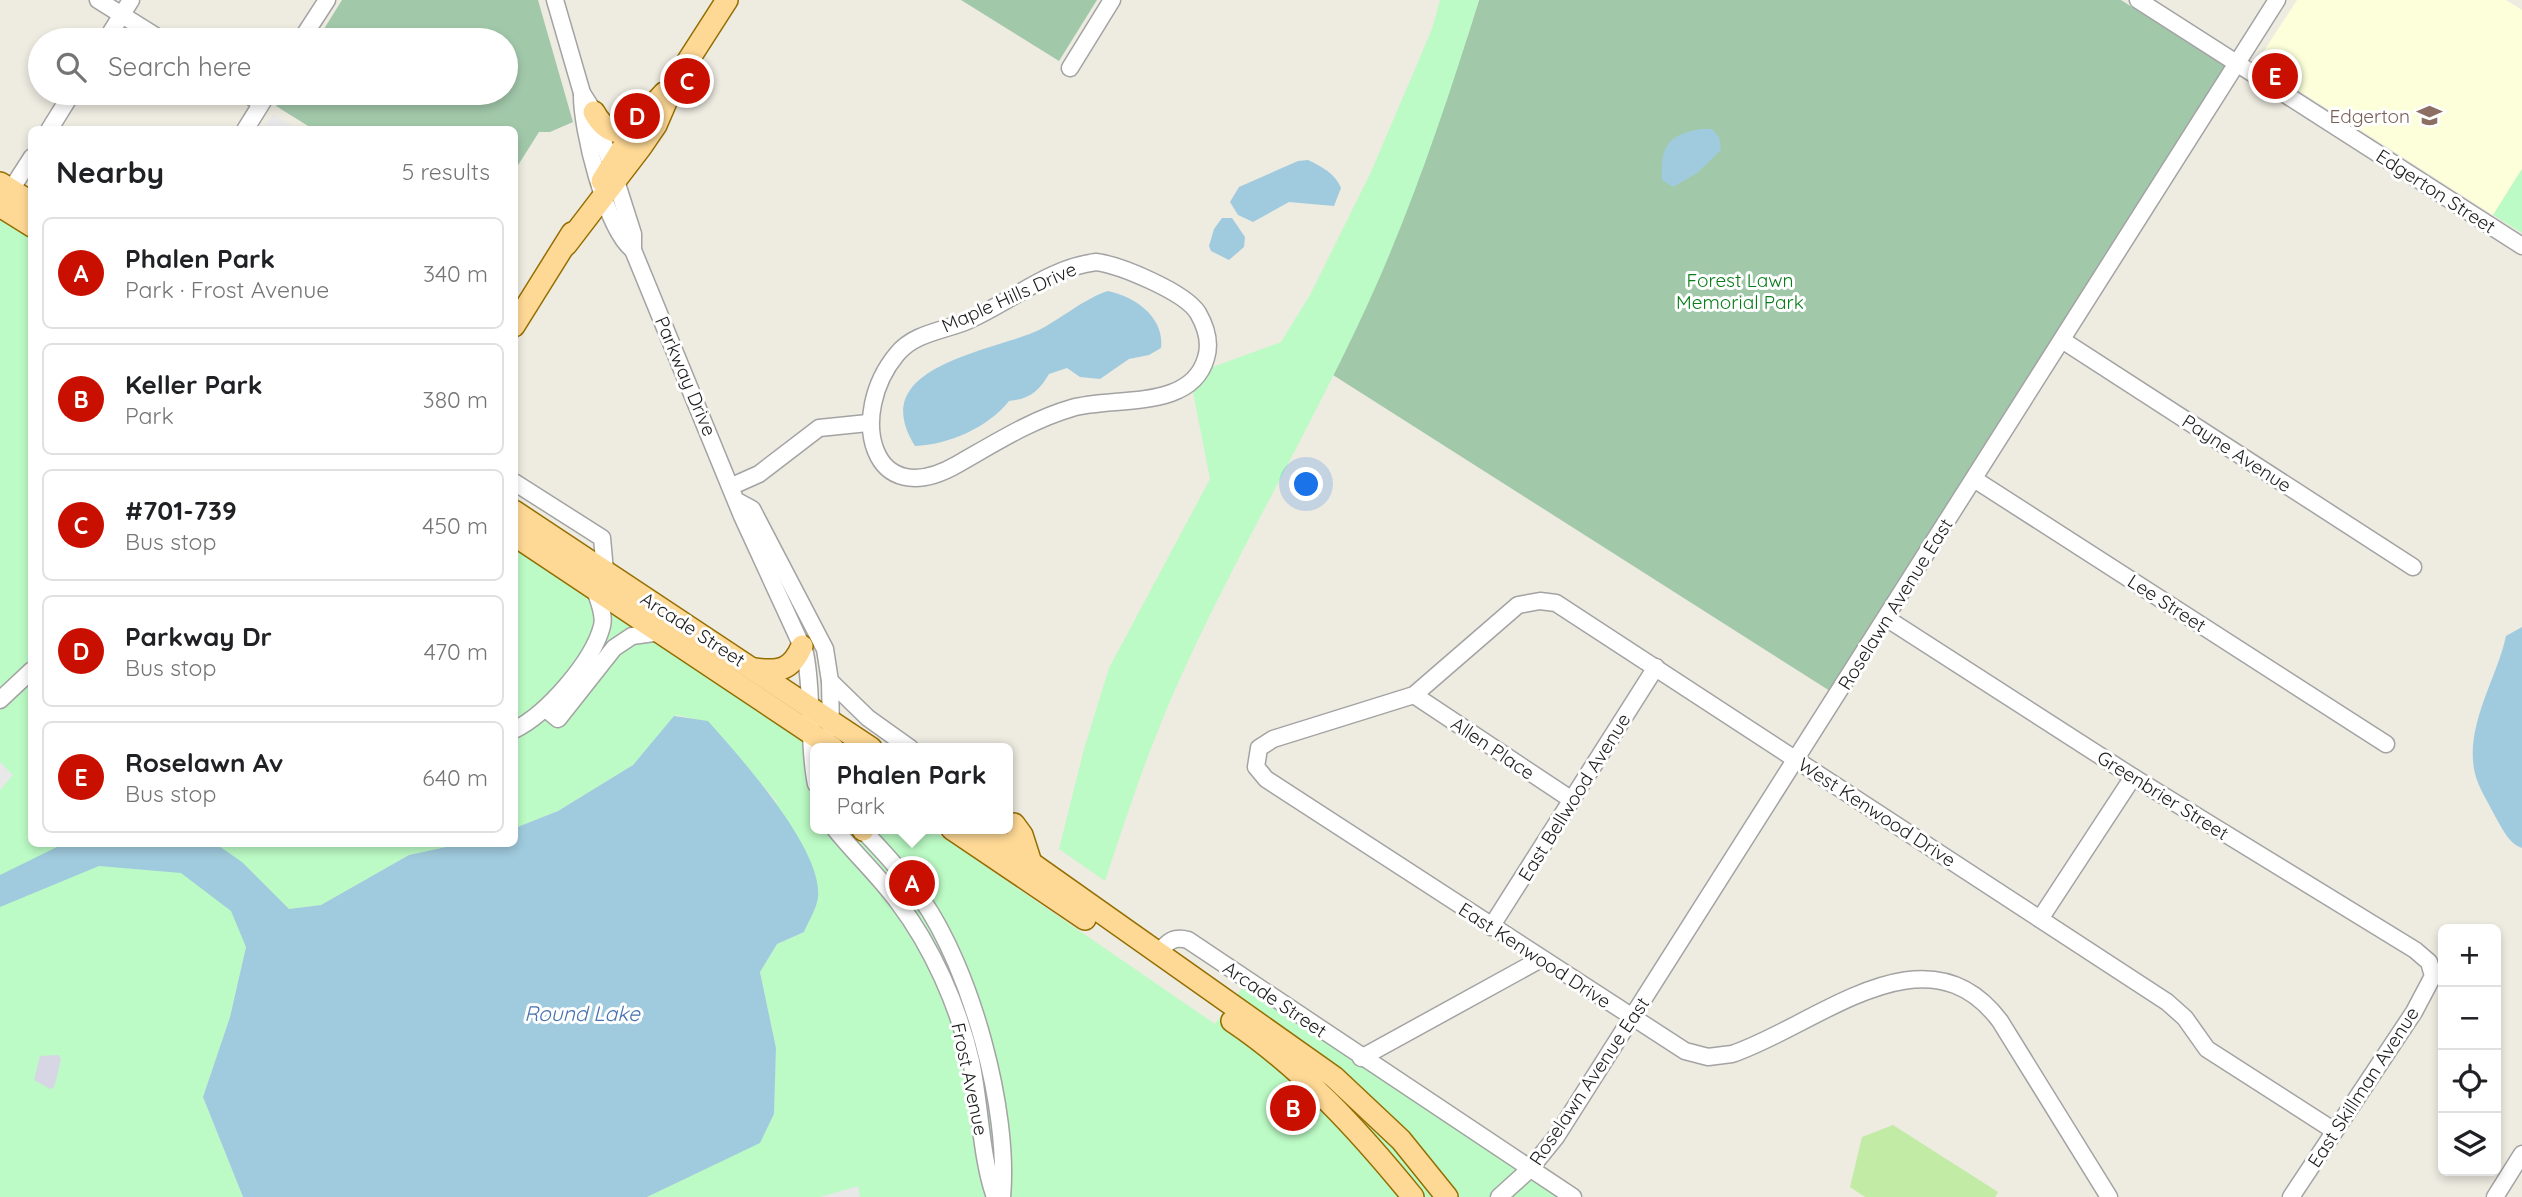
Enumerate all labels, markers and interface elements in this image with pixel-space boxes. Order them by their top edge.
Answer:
search box [28,28,518,105]
icon: search [52,48,90,86]
text: Search here [108,50,252,83]
pin: E [2252,50,2298,102]
pin: C [664,55,710,107]
pin: D [614,90,660,142]
school or university icon: Edgerton [2416,102,2444,130]
place label: Edgerton [2329,104,2410,128]
street label: Edgerton Street [2372,143,2500,239]
text: Nearby [56,153,164,191]
text: 5 results [402,157,490,186]
text: Phalen Park [125,242,275,275]
street label: Maple Hills Drive [938,257,1080,337]
text: A [74,259,88,288]
text: 340 m [423,259,488,288]
park label: Forest Lawn Memorial Park [1676,268,1804,314]
text: Park · Frost Avenue [125,275,329,304]
street label: Parkway Drive [650,312,722,440]
text: Keller Park [125,368,262,401]
text: B [73,385,89,414]
text: 380 m [423,385,488,414]
text: Park [125,401,174,430]
street label: Payne Avenue [2178,409,2296,497]
your location [1289,467,1323,501]
text: #701-739 [125,494,237,527]
text: C [74,511,88,540]
text: 450 m [422,511,488,540]
street label: Roselawn Avenue East [1832,514,1958,694]
text: Bus stop [125,527,216,556]
street label: Lee Street [2123,569,2211,637]
street label: Arcade Street [636,586,750,672]
text: Parkway Dr [125,620,272,653]
text: D [73,637,89,666]
text: 470 m [424,637,488,666]
text: Bus stop [125,653,216,682]
street label: East Bellwood Avenue [1513,709,1635,885]
street label: Allen Place [1447,711,1539,785]
popup [810,743,1013,834]
street label: Greenbrier Street [2093,745,2233,845]
text: Roselawn Av [125,746,283,779]
street label: West Kenwood Drive [1794,752,1960,872]
text: Phalen Park [836,758,987,791]
text: E [74,763,88,792]
text: 640 m [422,763,488,792]
text: Bus stop [125,779,216,808]
text: Park [836,791,885,820]
pin: A [889,857,935,909]
street label: East Kenwood Drive [1454,897,1616,1013]
map controls [2438,924,2501,1176]
button: + [2438,924,2501,987]
street label: Arcade Street [1219,956,1331,1042]
button: − [2438,987,2501,1050]
street label: Roselawn Avenue East [1524,992,1654,1170]
water label: Round Lake [524,1000,641,1026]
street label: East Skillman Avenue [2302,1002,2424,1172]
street label: Frost Avenue [946,1021,994,1137]
button: locate [2438,1050,2501,1113]
pin: B [1270,1082,1316,1134]
button: layers [2438,1113,2501,1176]

